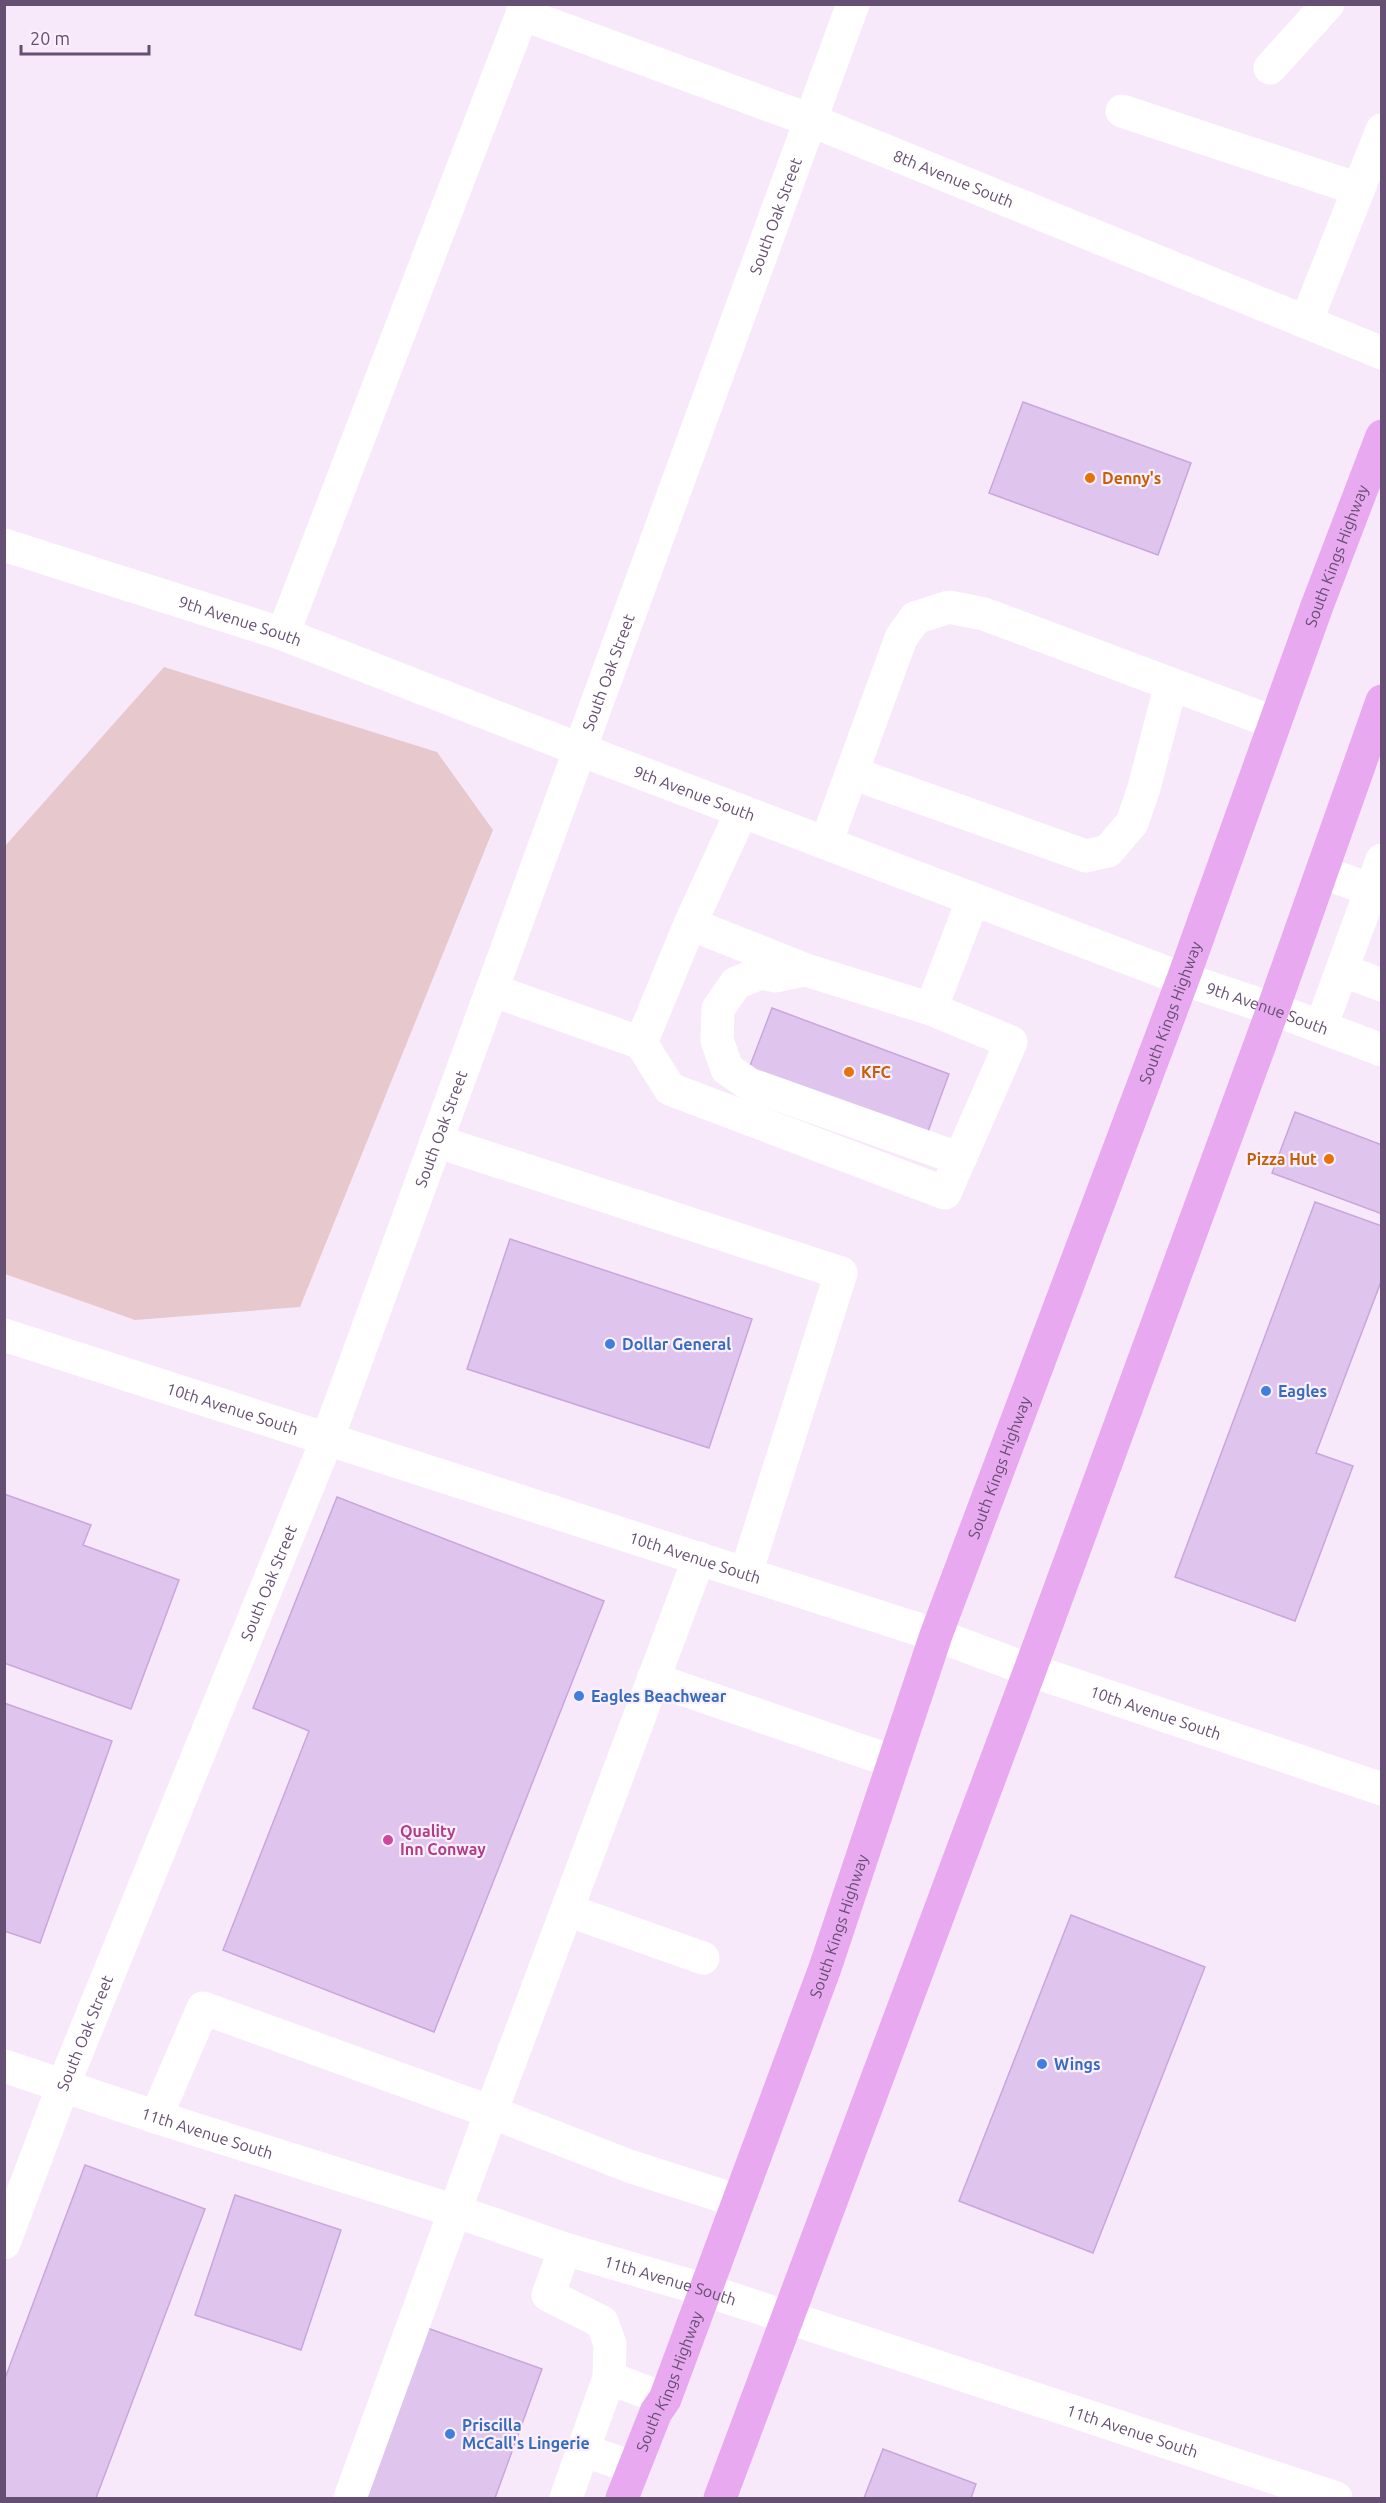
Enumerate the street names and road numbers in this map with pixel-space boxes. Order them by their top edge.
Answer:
street label: 8th Avenue South [891,146,1016,211]
street label: South Oak Street [746,155,805,277]
street label: South Kings Highway [1301,482,1372,629]
street label: 9th Avenue South [177,592,304,649]
street label: South Oak Street [578,611,638,733]
street label: 9th Avenue South [631,762,758,824]
street label: South Kings Highway [1135,939,1205,1086]
street label: 9th Avenue South [1204,978,1331,1038]
street label: South Oak Street [411,1067,471,1190]
street label: 10th Avenue South [164,1379,300,1438]
street label: South Kings Highway [964,1394,1034,1541]
street label: South Oak Street [237,1522,300,1643]
street label: 10th Avenue South [627,1528,763,1587]
street label: 10th Avenue South [1088,1682,1223,1743]
street label: South Kings Highway [806,1852,871,2001]
street label: South Oak Street [53,1972,117,2093]
street label: 11th Avenue South [139,2104,275,2162]
street label: 11th Avenue South [602,2252,739,2309]
street label: South Kings Highway [632,2308,706,2454]
street label: 11th Avenue South [1064,2401,1200,2461]

